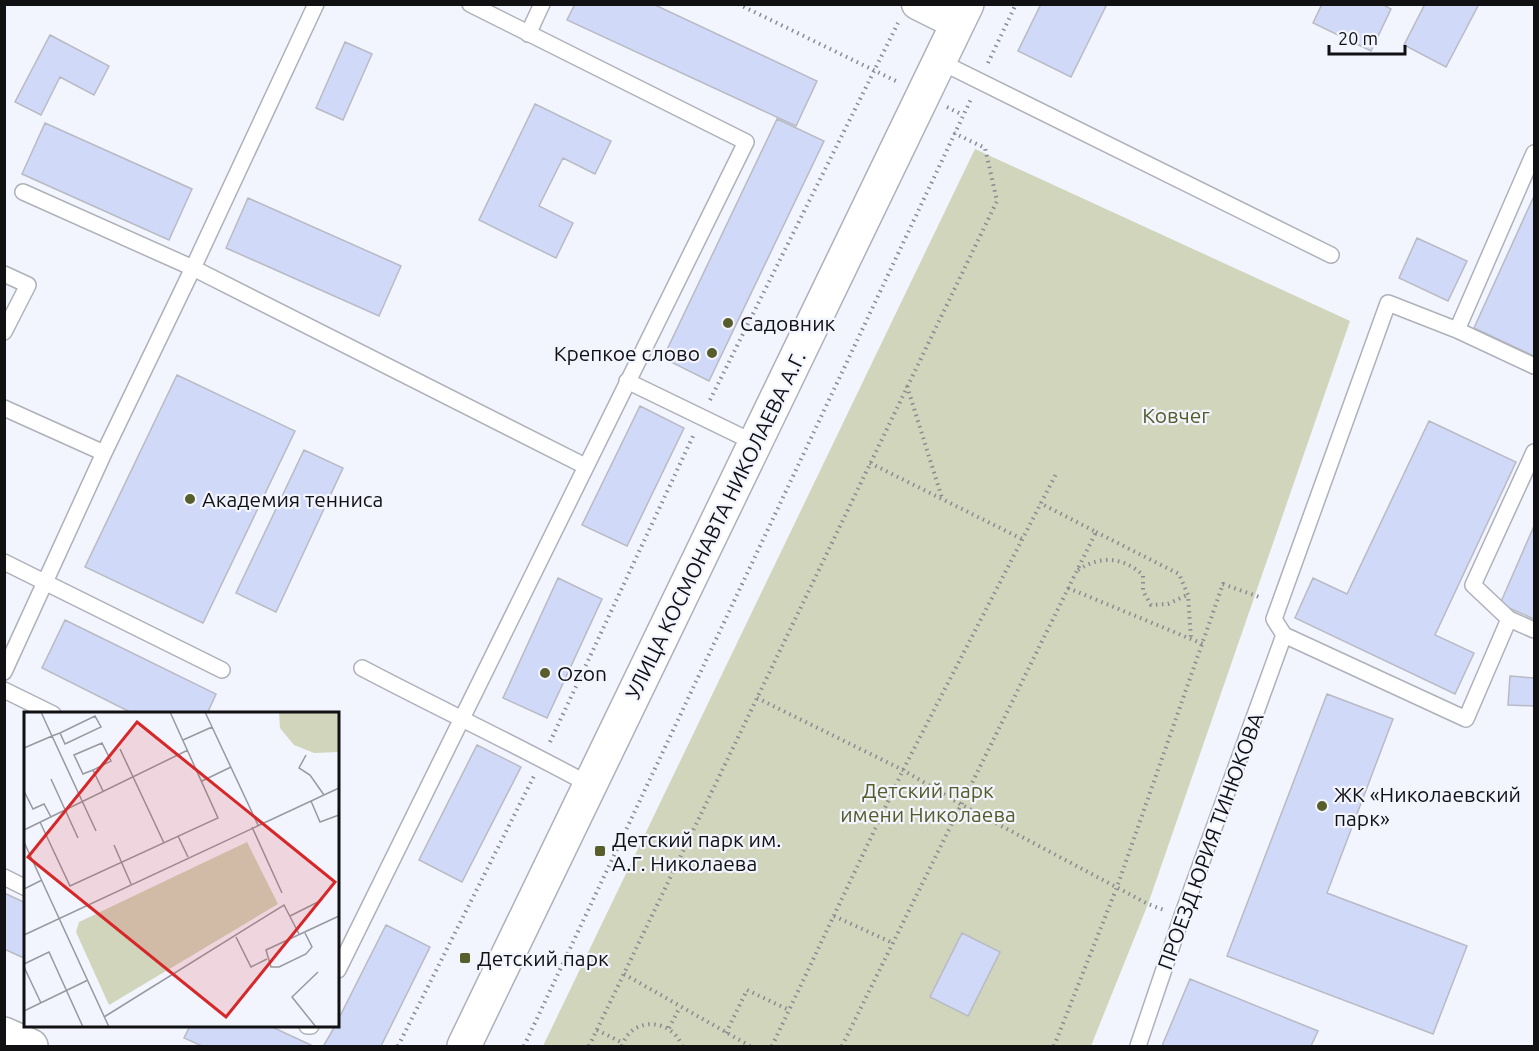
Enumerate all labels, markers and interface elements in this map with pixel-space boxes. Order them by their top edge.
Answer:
scale bar [1329,18,1406,56]
text: 20 m [1338,28,1378,48]
place label: Садовник [740,311,836,335]
marker: Садовник [721,316,735,330]
place label: Крепкое слово [554,341,700,365]
marker: Крепкое слово [705,346,719,360]
street label: УЛИЦА КОСМОНАВТА НИКОЛАЕВА А.Г. [620,347,810,703]
park label: Ковчег [1142,403,1210,427]
place label: Академия тенниса [202,487,383,511]
marker: Академия тенниса [183,492,197,506]
place label: Ozon [557,661,607,685]
marker: Ozon [538,666,552,680]
street label: ПРОЕЗД ЮРИЯ ТИНЮКОВА [1152,709,1268,973]
inset map [24,712,339,1027]
park label: Детский парк имени Николаева [840,778,1016,826]
place label: ЖК «Николаевский парк» [1334,782,1521,830]
marker: ЖК «Николаевский парк» [1315,799,1329,813]
place label: Детский парк им. А.Г. Николаева [612,827,781,875]
marker: Детский парк им. А.Г. Николаева [593,844,607,858]
place label: Детский парк [477,946,609,970]
marker: Детский парк [458,951,472,965]

